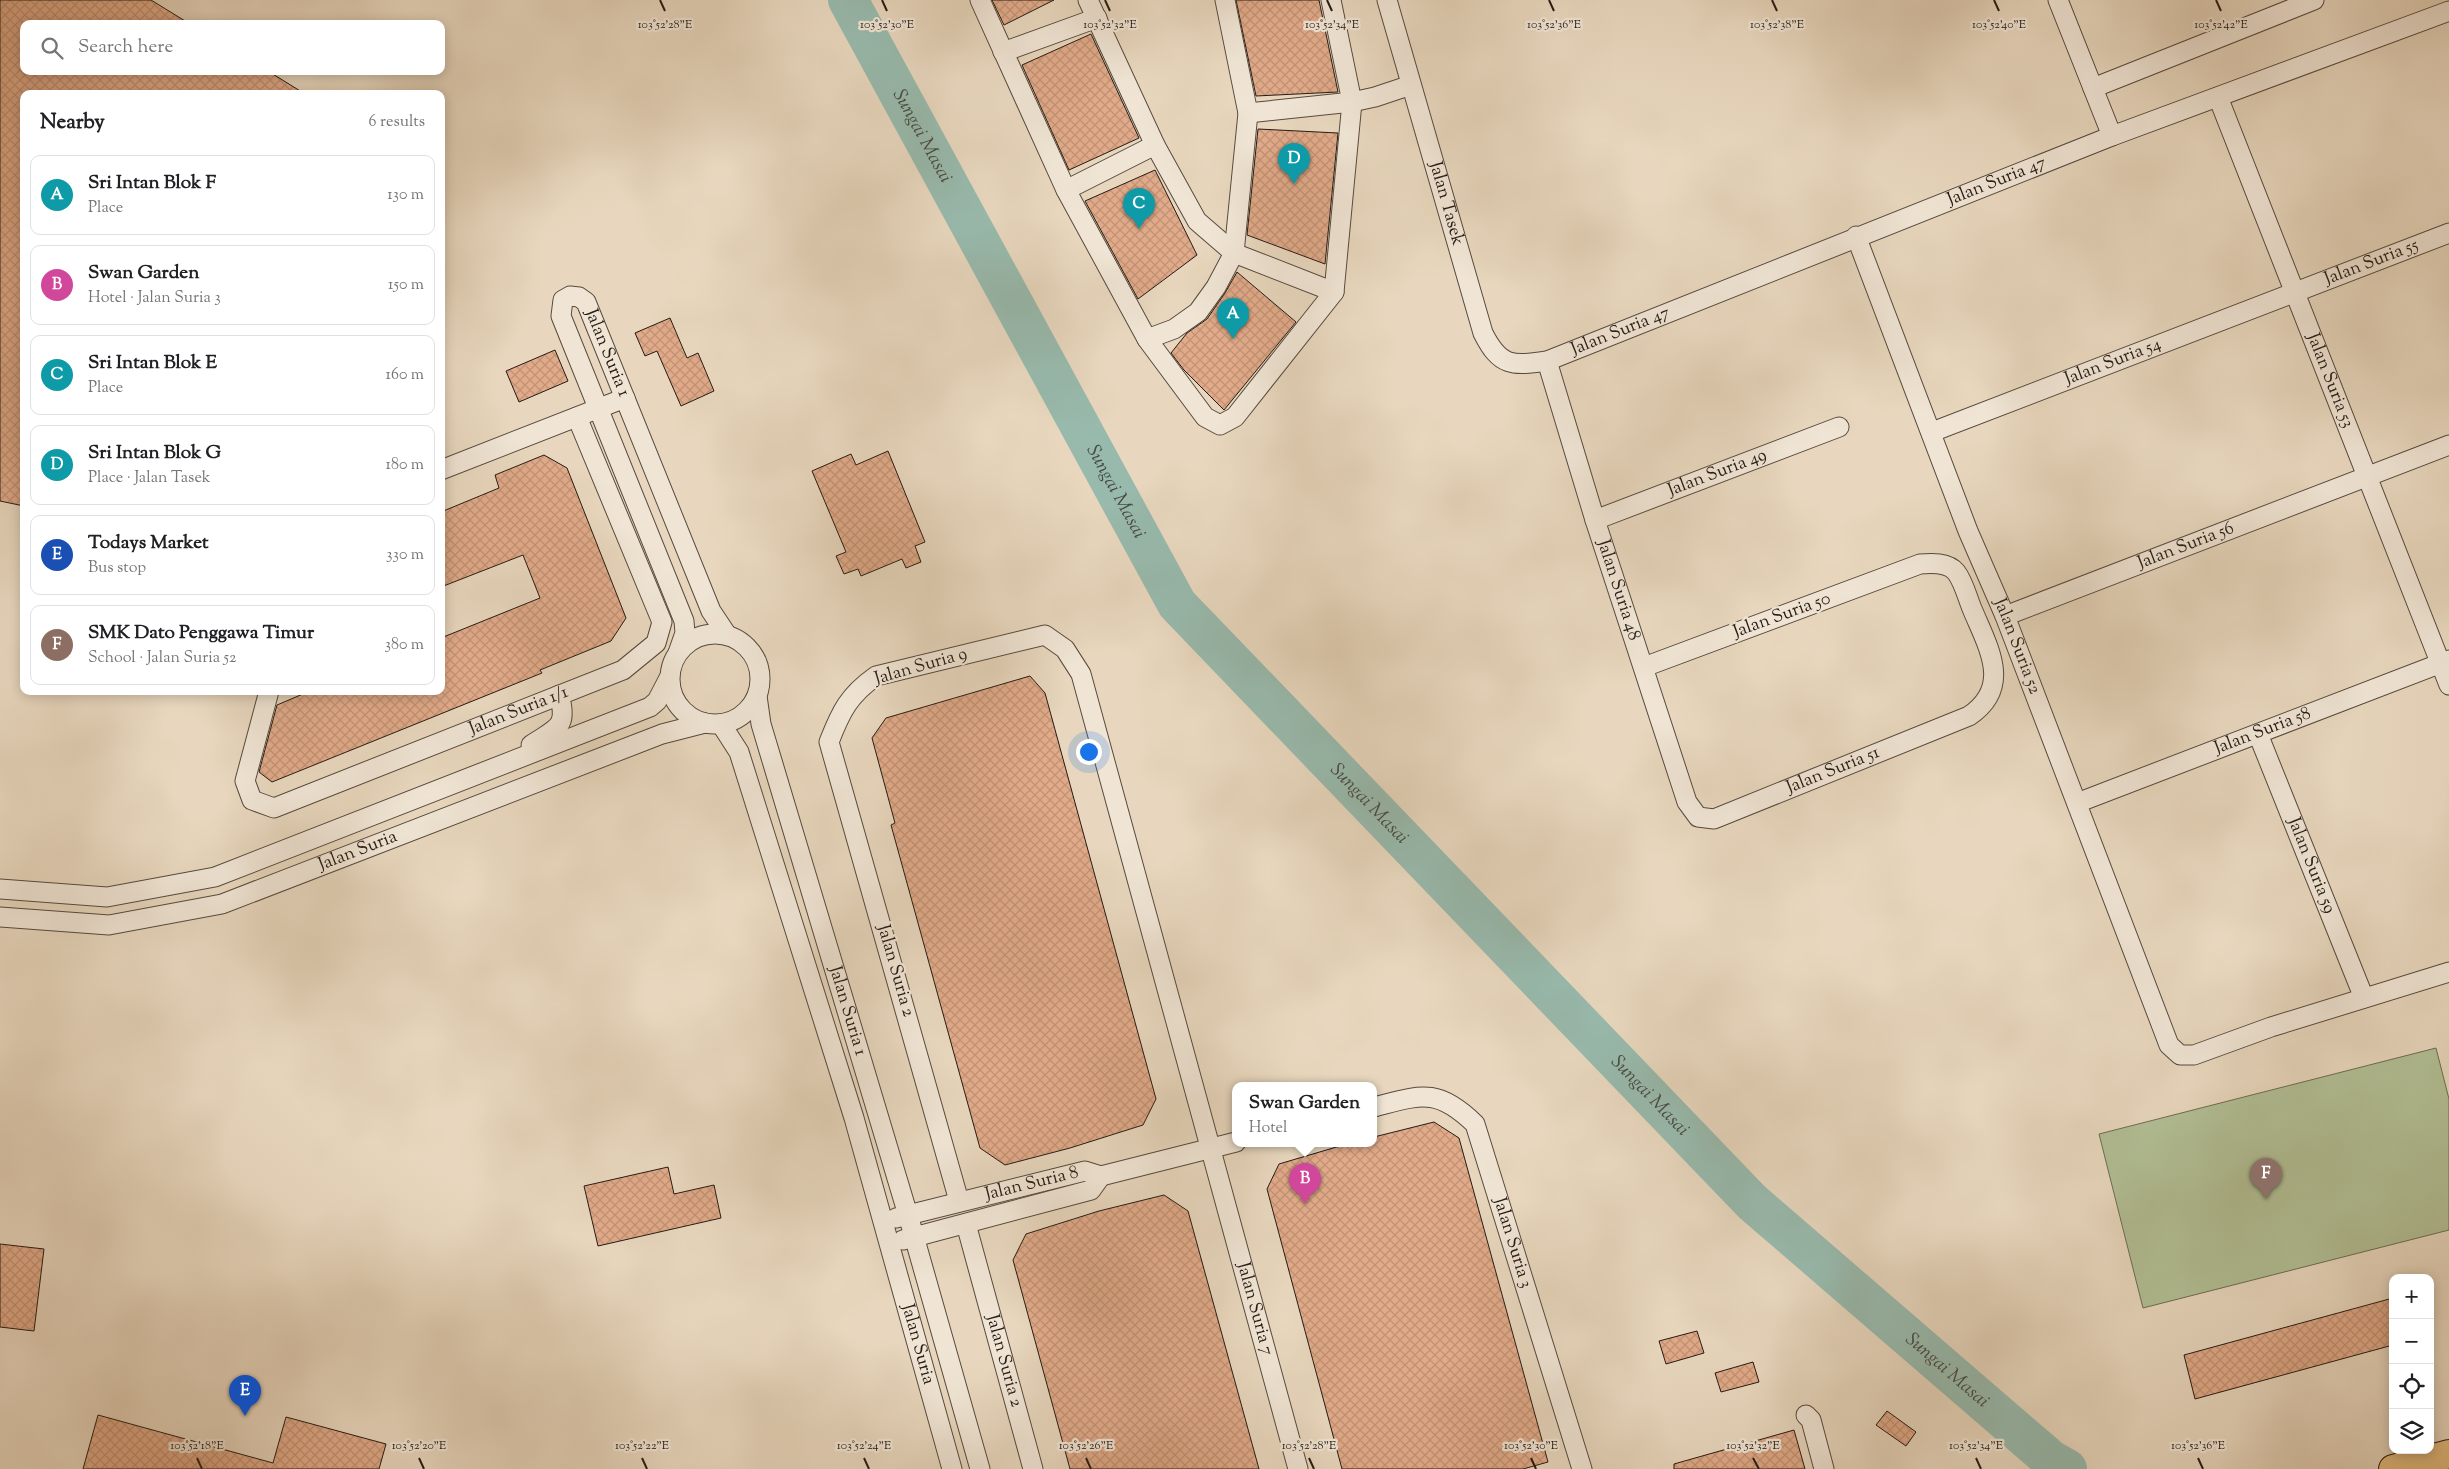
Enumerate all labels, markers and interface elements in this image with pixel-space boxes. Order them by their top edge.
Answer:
text: 103°52'28"E [638,16,693,34]
text: 103°52'30"E [860,16,915,34]
text: 103°52'32"E [1083,16,1137,34]
text: 103°52'34"E [1305,16,1360,34]
text: 103°52'36"E [1527,16,1582,34]
text: 103°52'38"E [1750,16,1805,34]
text: 103°52'40"E [1972,16,2027,34]
text: 103°52'42"E [2194,16,2248,34]
search box [20,20,445,75]
icon: search [38,34,66,62]
text: Search here [78,34,173,61]
water label: Sungai Masai [886,84,959,188]
text: Nearby [40,108,105,138]
text: 6 results [369,111,425,134]
pin: D [1278,143,1310,184]
street label: Jalan Suria 47 [1943,150,2050,214]
street label: Jalan Tasek [1421,158,1470,249]
text: Sri Intan Blok F [88,170,216,197]
text: A [51,184,64,207]
text: 130 m [387,184,424,207]
pin: C [1123,188,1155,229]
text: Place [88,197,123,220]
street label: Jalan Suria 55 [2320,233,2422,293]
text: Swan Garden [88,260,199,287]
text: B [52,274,62,297]
text: 150 m [388,274,424,297]
text: Hotel · Jalan Suria 3 [88,287,221,310]
pin: A [1217,298,1249,339]
street label: Jalan Suria 47 [1566,300,1674,363]
street label: Jalan Suria 1 [577,304,636,401]
street label: Jalan Suria 53 [2299,329,2360,432]
street label: Jalan Suria 54 [2060,332,2165,393]
text: Sri Intan Blok E [88,350,217,377]
text: C [51,364,63,387]
text: 160 m [386,364,424,387]
text: Place [88,377,123,400]
text: Sri Intan Blok G [88,440,221,467]
water label: Sungai Masai [1079,440,1153,544]
street label: Jalan Suria 49 [1663,443,1771,504]
text: D [51,454,63,477]
text: 180 m [385,454,424,477]
text: Place · Jalan Tasek [88,467,211,490]
street label: Jalan Suria 56 [2133,516,2238,577]
text: Todays Market [88,530,209,557]
street label: Jalan Suria 48 [1589,536,1647,644]
text: E [52,544,62,567]
text: 330 m [386,544,424,567]
text: Bus stop [88,557,146,580]
street label: Jalan Suria 50 [1729,586,1834,646]
street label: Jalan Suria 52 [1986,594,2047,699]
text: SMK Dato Penggawa Timur [88,620,314,647]
text: F [53,634,61,657]
text: 380 m [384,634,424,657]
street label: Jalan Suria 9 [871,641,971,693]
text: School · Jalan Suria 52 [88,647,236,670]
street label: Jalan Suria 1/1 [464,680,572,743]
street label: Jalan Suria 58 [2210,701,2315,762]
your location [1076,739,1102,765]
street label: Jalan Suria 51 [1782,740,1884,802]
water label: Sungai Masai [1324,757,1415,851]
street label: Jalan Suria 59 [2280,813,2342,918]
street label: Jalan Suria [314,824,401,879]
street label: Jalan Suria 2 [869,921,921,1021]
street label: Jalan Suria 1 [821,962,873,1059]
water label: Sungai Masai [1604,1049,1695,1142]
popup [1232,1082,1377,1147]
text: Swan Garden [1249,1090,1360,1117]
text: Hotel [1249,1117,1287,1140]
pin: F [2250,1158,2282,1199]
street label: Jalan Suria 8 [981,1160,1081,1209]
pin: B [1289,1163,1321,1204]
street label: Jalan Suria 3 [1485,1193,1538,1292]
street label: Jalan Suria 7 [1229,1259,1279,1359]
map controls [2389,1274,2434,1454]
button: + [2389,1274,2434,1319]
street label: Jalan Suria [893,1300,941,1388]
street label: Jalan Suria 2 [978,1311,1029,1411]
button: − [2389,1319,2434,1364]
water label: Sungai Masai [1899,1326,1995,1414]
button: locate [2389,1364,2434,1409]
pin: E [229,1375,261,1416]
button: layers [2389,1409,2434,1454]
text: 103°52'18"E [170,1437,224,1455]
text: 103°52'20"E [392,1437,447,1455]
text: 103°52'22"E [615,1437,670,1455]
text: 103°52'24"E [837,1437,892,1455]
text: 103°52'26"E [1059,1437,1114,1455]
text: 103°52'28"E [1282,1437,1337,1455]
text: 103°52'30"E [1504,1437,1559,1455]
text: 103°52'32"E [1726,1437,1780,1455]
text: 103°52'34"E [1949,1437,2004,1455]
text: 103°52'36"E [2171,1437,2226,1455]

